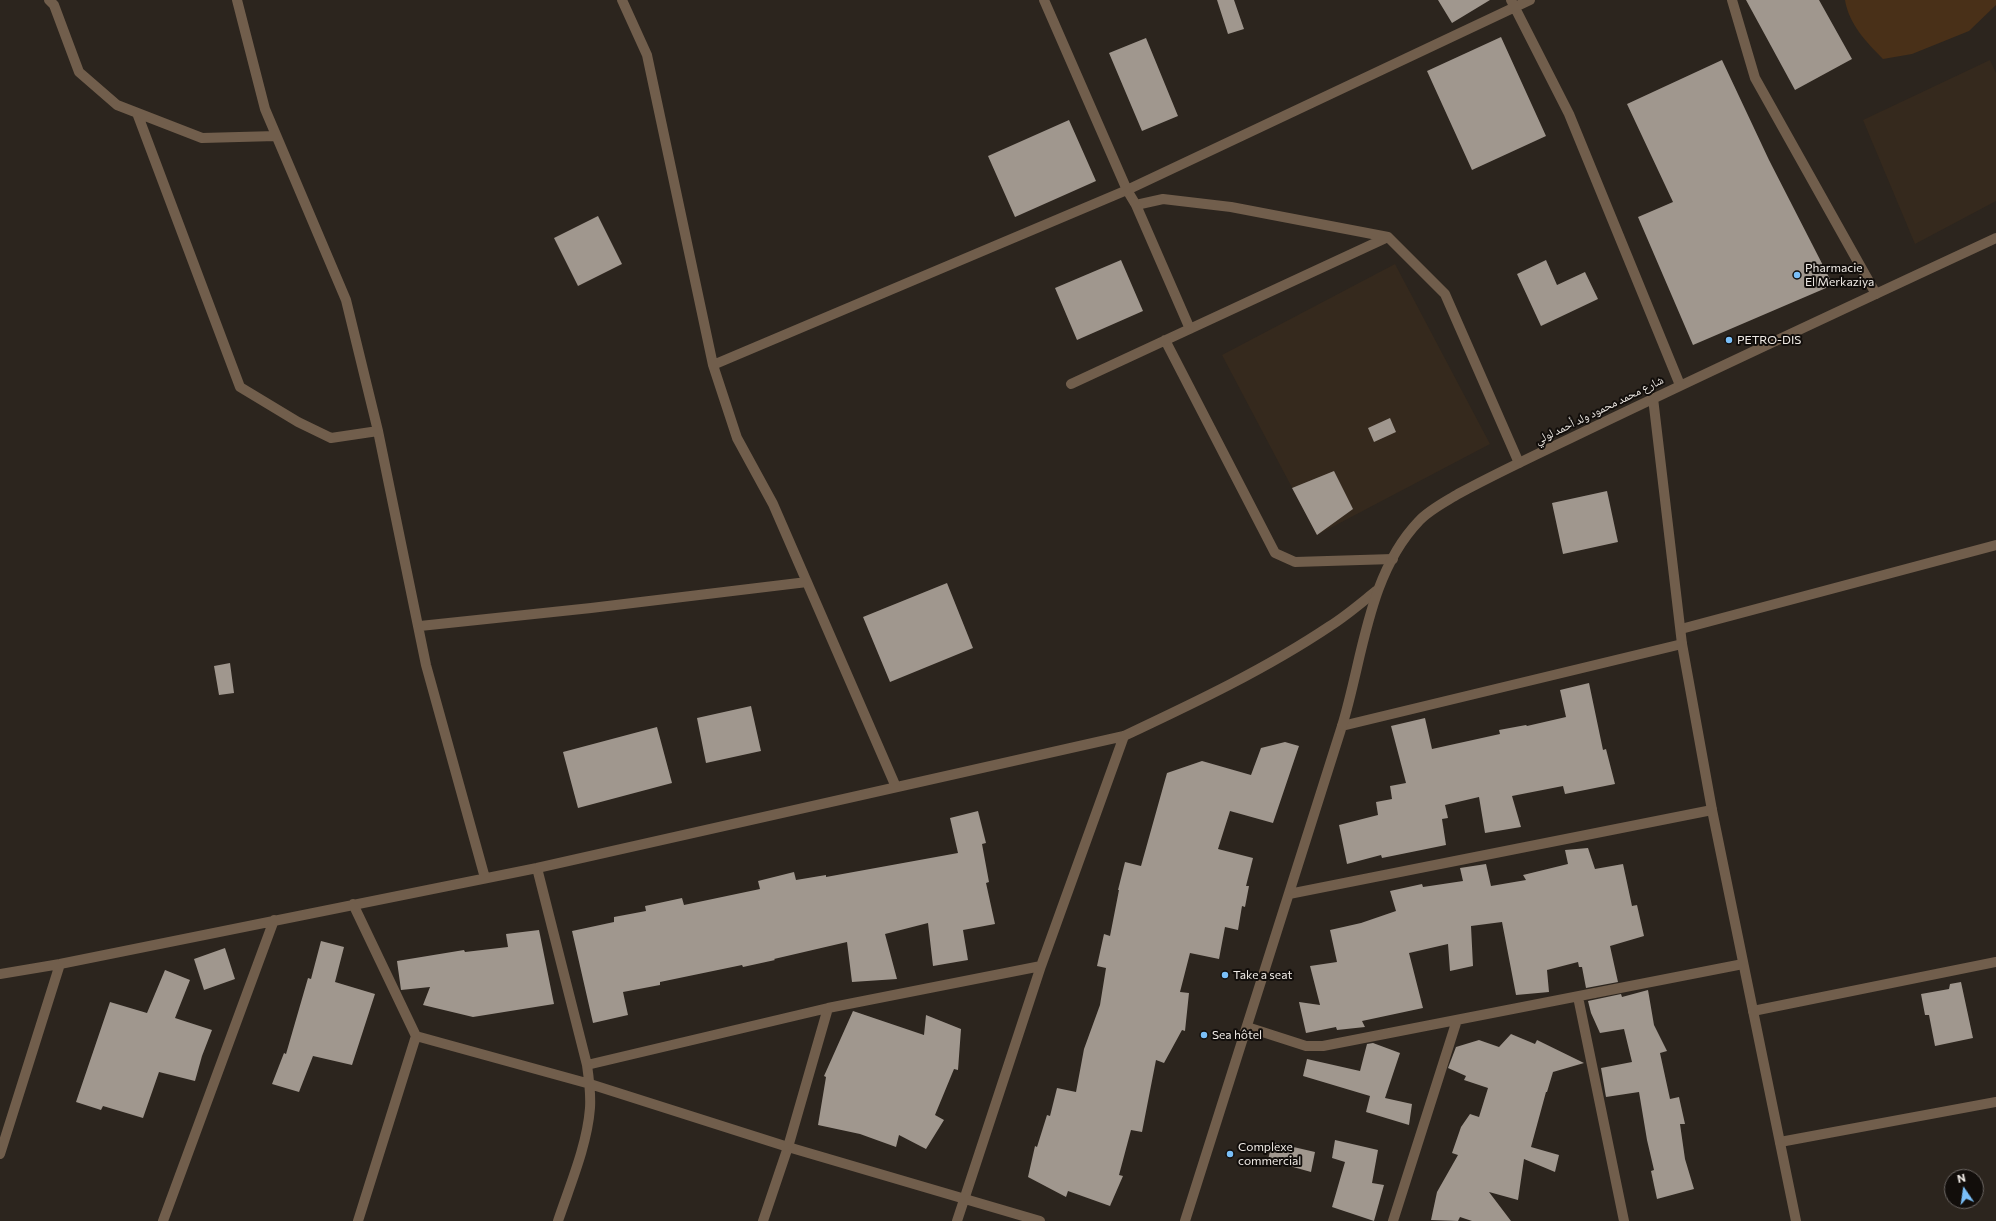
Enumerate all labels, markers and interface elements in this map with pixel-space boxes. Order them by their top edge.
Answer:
place label: Pharmacie El Merkaziya [1805,261,1874,289]
marker: Pharmacie El Merkaziya [1792,270,1802,280]
place label: PETRO-DIS [1737,333,1801,347]
marker: PETRO-DIS [1724,335,1734,345]
street label: شارع محمد محمود ولد أحمد لولي [1532,373,1666,447]
place label: Take a seat [1233,968,1292,982]
marker: Take a seat [1220,970,1230,980]
place label: Sea hôtel [1212,1028,1262,1042]
marker: Sea hôtel [1199,1030,1209,1040]
place label: Complexe commercial [1238,1140,1301,1168]
marker: Complexe commercial [1225,1149,1235,1159]
north arrow [1944,1169,1984,1209]
text: N [1956,1171,1967,1185]

